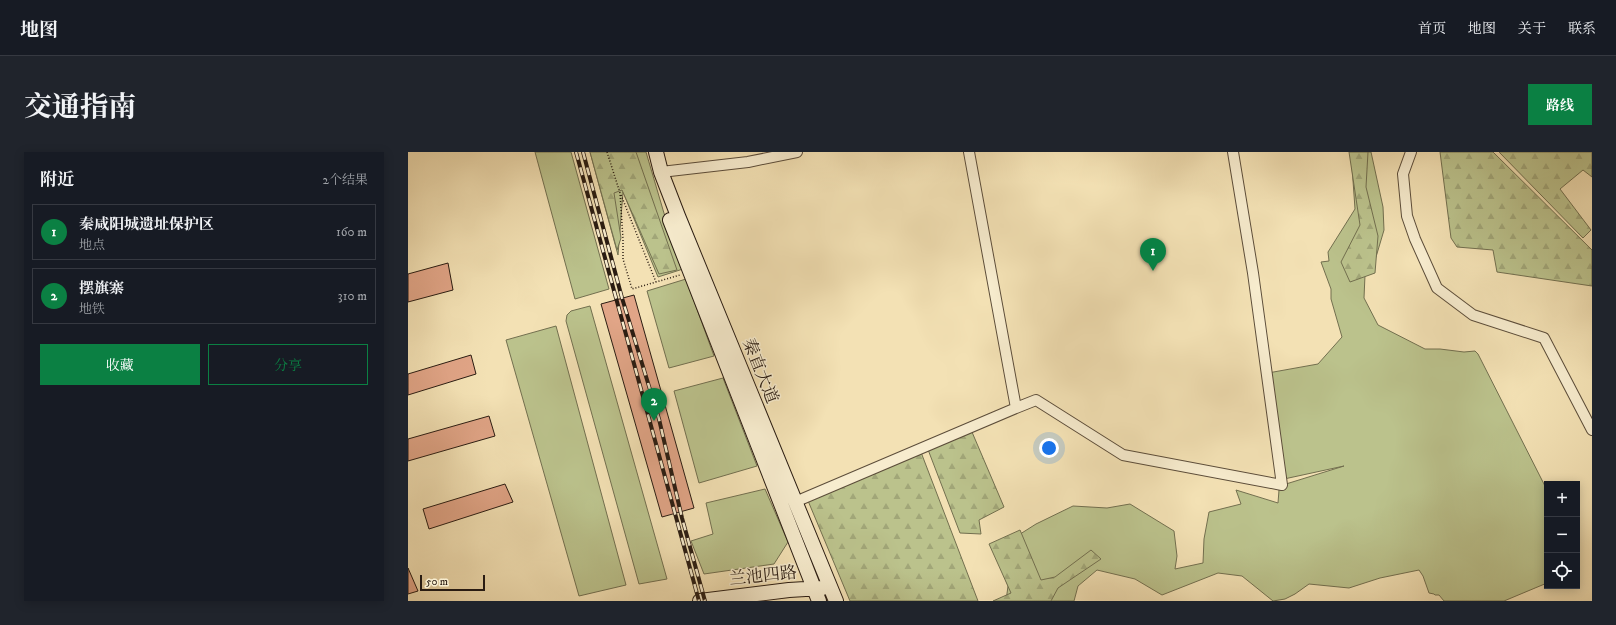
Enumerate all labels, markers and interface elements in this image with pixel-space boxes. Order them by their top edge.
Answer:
text: 地图 [20,19,58,42]
text: 首页 [1418,20,1446,38]
text: 地图 [1468,20,1496,38]
text: 关于 [1518,20,1546,38]
text: 联系 [1568,20,1596,38]
button: 路线 [1528,84,1592,125]
text: 交通指南 [24,90,136,125]
text: 附近 [40,169,74,191]
text: 2个结果 [323,172,368,188]
text: 秦咸阳城遗址保护区 [79,215,214,234]
text: 1 [52,224,56,240]
text: 160 m [336,224,367,240]
text: 地点 [79,237,105,253]
pin: 1 [1140,238,1166,271]
text: 摆旗寨 [79,279,124,298]
text: 2 [51,288,57,304]
text: 310 m [338,288,367,304]
text: 地铁 [79,301,105,317]
street label: 秦直大道 [737,335,783,407]
button: 收藏 [40,344,200,385]
button: 分享 [208,344,368,385]
pin: 2 [641,388,667,421]
your location [1039,438,1059,458]
map controls [1544,481,1580,589]
button: + [1544,481,1580,517]
button: − [1544,517,1580,553]
button: locate [1544,553,1580,589]
street label: 兰池四路 [728,562,798,590]
scale bar [420,573,485,592]
text: 50 m [426,575,448,589]

